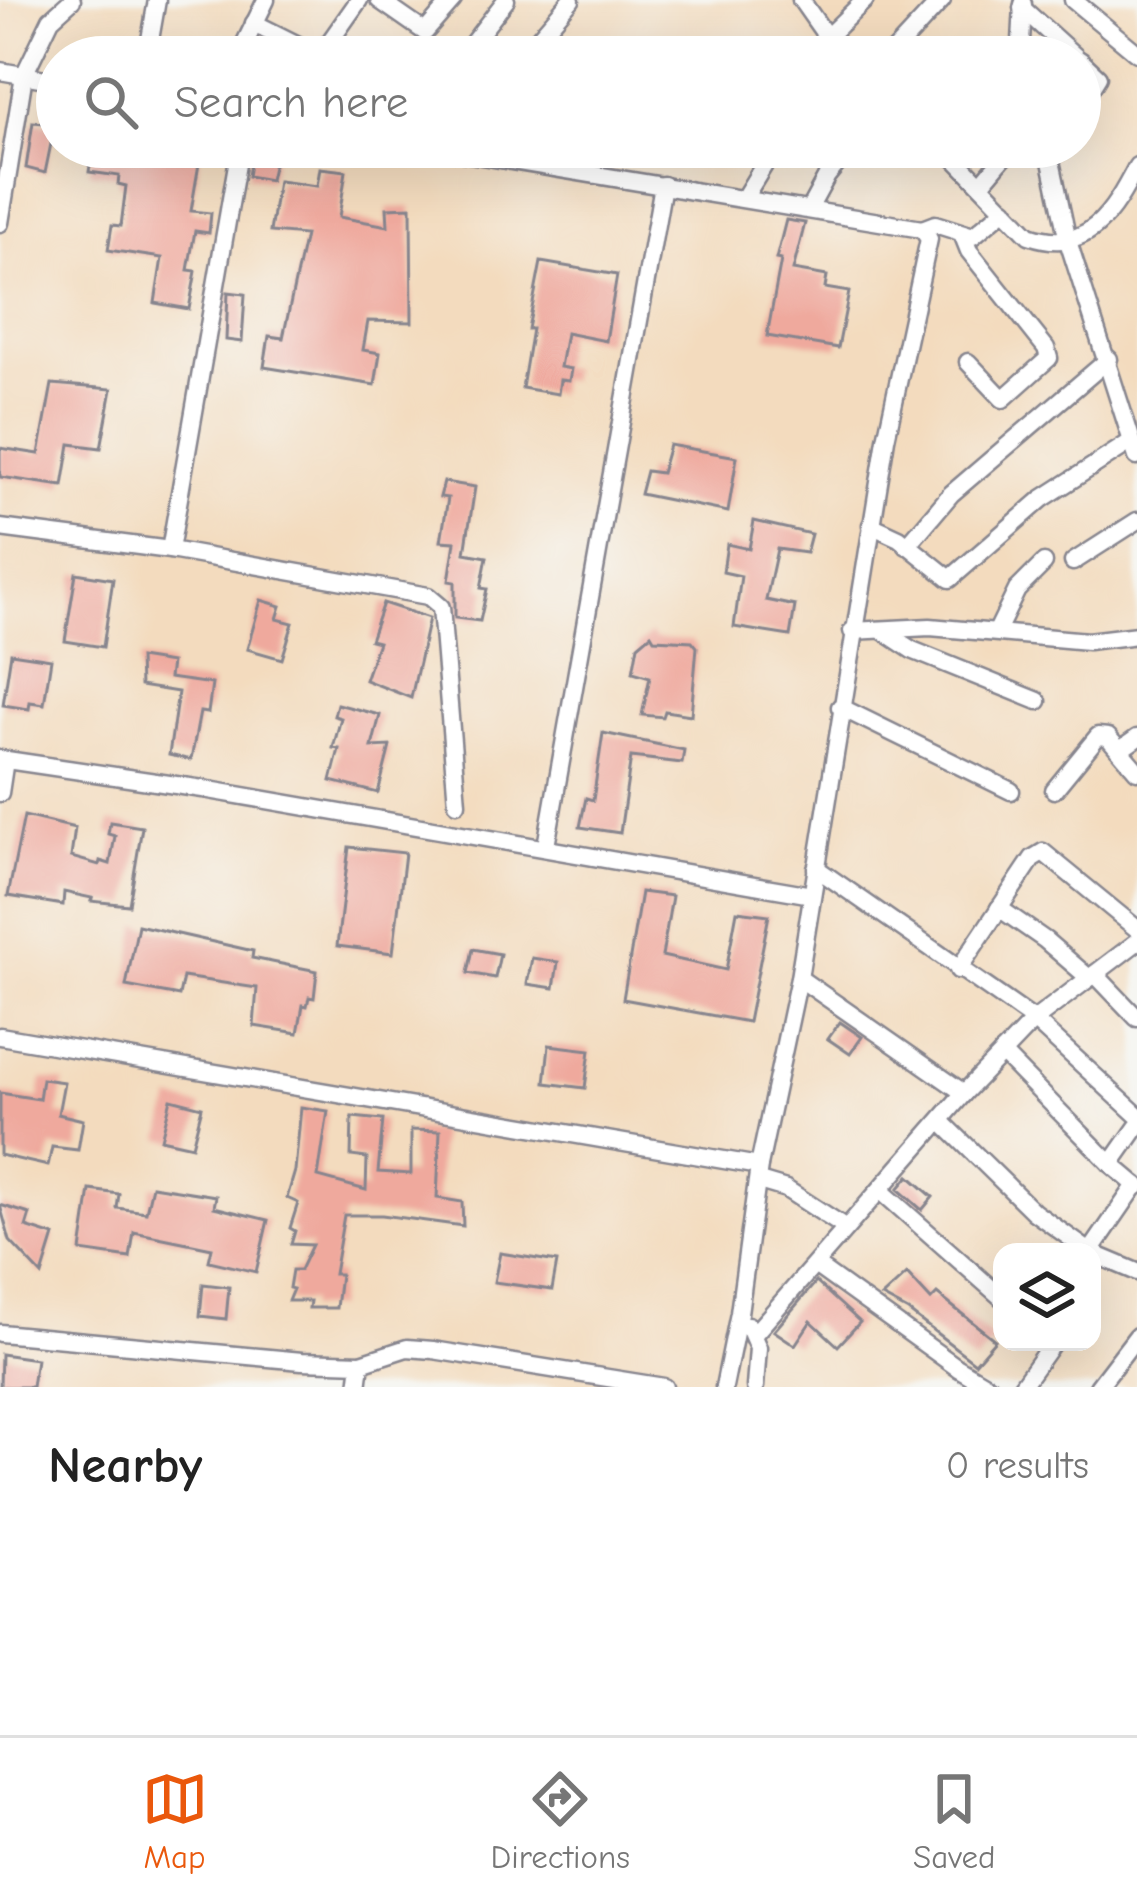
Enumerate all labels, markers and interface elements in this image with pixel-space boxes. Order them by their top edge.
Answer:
search box [36,36,1101,168]
icon: search [78,69,144,135]
text: Search here [174,76,408,128]
map controls [993,1243,1101,1351]
button: layers [993,1243,1101,1351]
text: Nearby [48,1436,202,1495]
text: 0 results [946,1443,1089,1488]
tab: Map [142,1766,208,1876]
tab: Directions [491,1766,630,1876]
tab: Saved [913,1766,995,1876]

